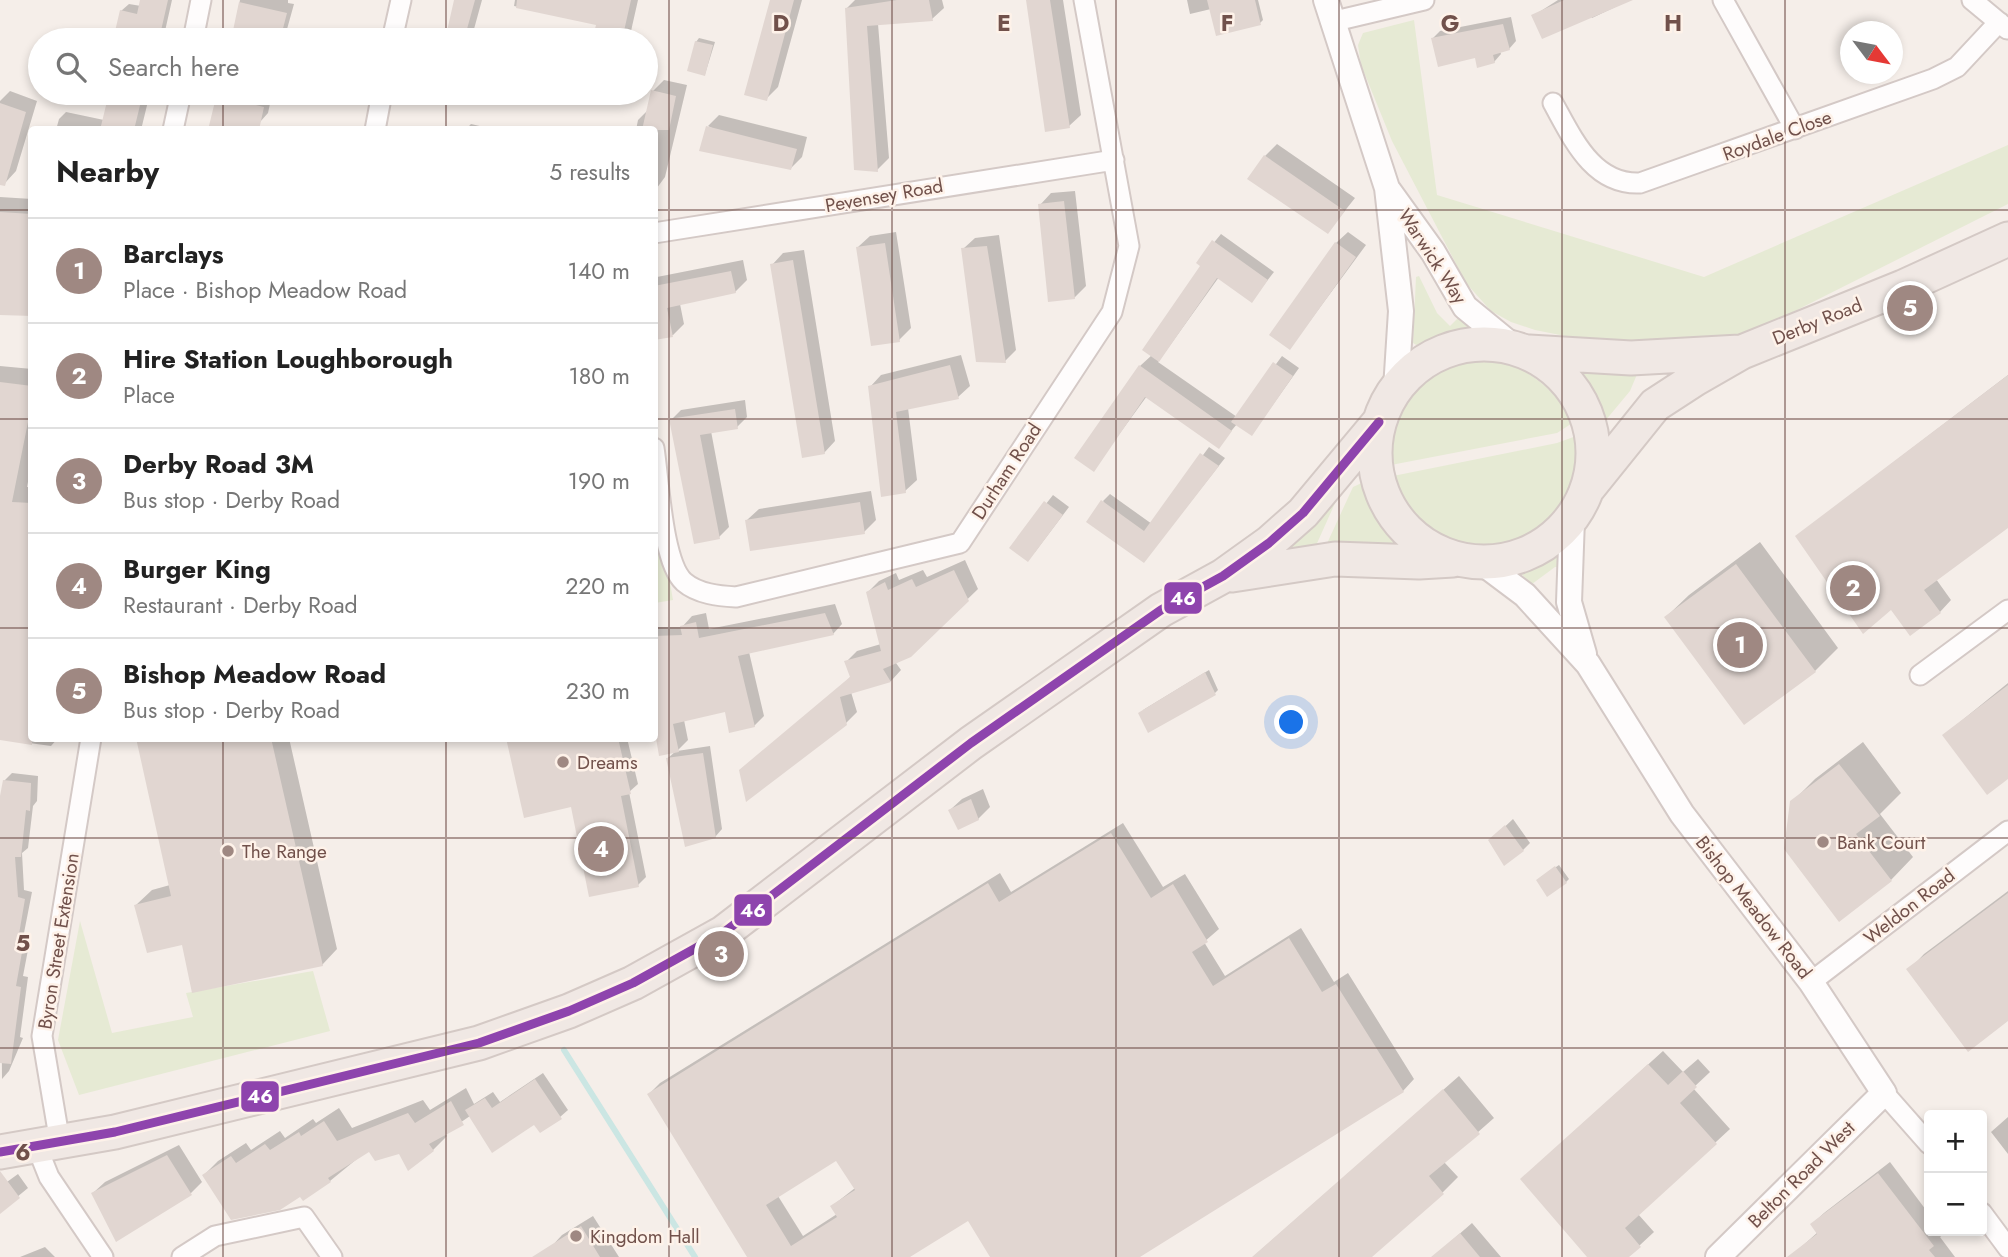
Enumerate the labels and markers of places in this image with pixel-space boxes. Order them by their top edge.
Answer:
pin: 5 [1887,282,1933,334]
pin: 2 [1830,562,1876,614]
pin: 1 [1717,619,1763,671]
place label: Dreams [577,749,638,776]
marker: Dreams [555,754,571,770]
pin: 4 [578,823,624,875]
place label: Bank Court [1837,829,1926,856]
marker: Bank Court [1815,834,1831,850]
place label: The Range [242,838,327,865]
marker: The Range [220,843,236,859]
pin: 3 [698,928,744,980]
place label: Kingdom Hall [590,1223,700,1250]
marker: Kingdom Hall [568,1228,584,1244]

